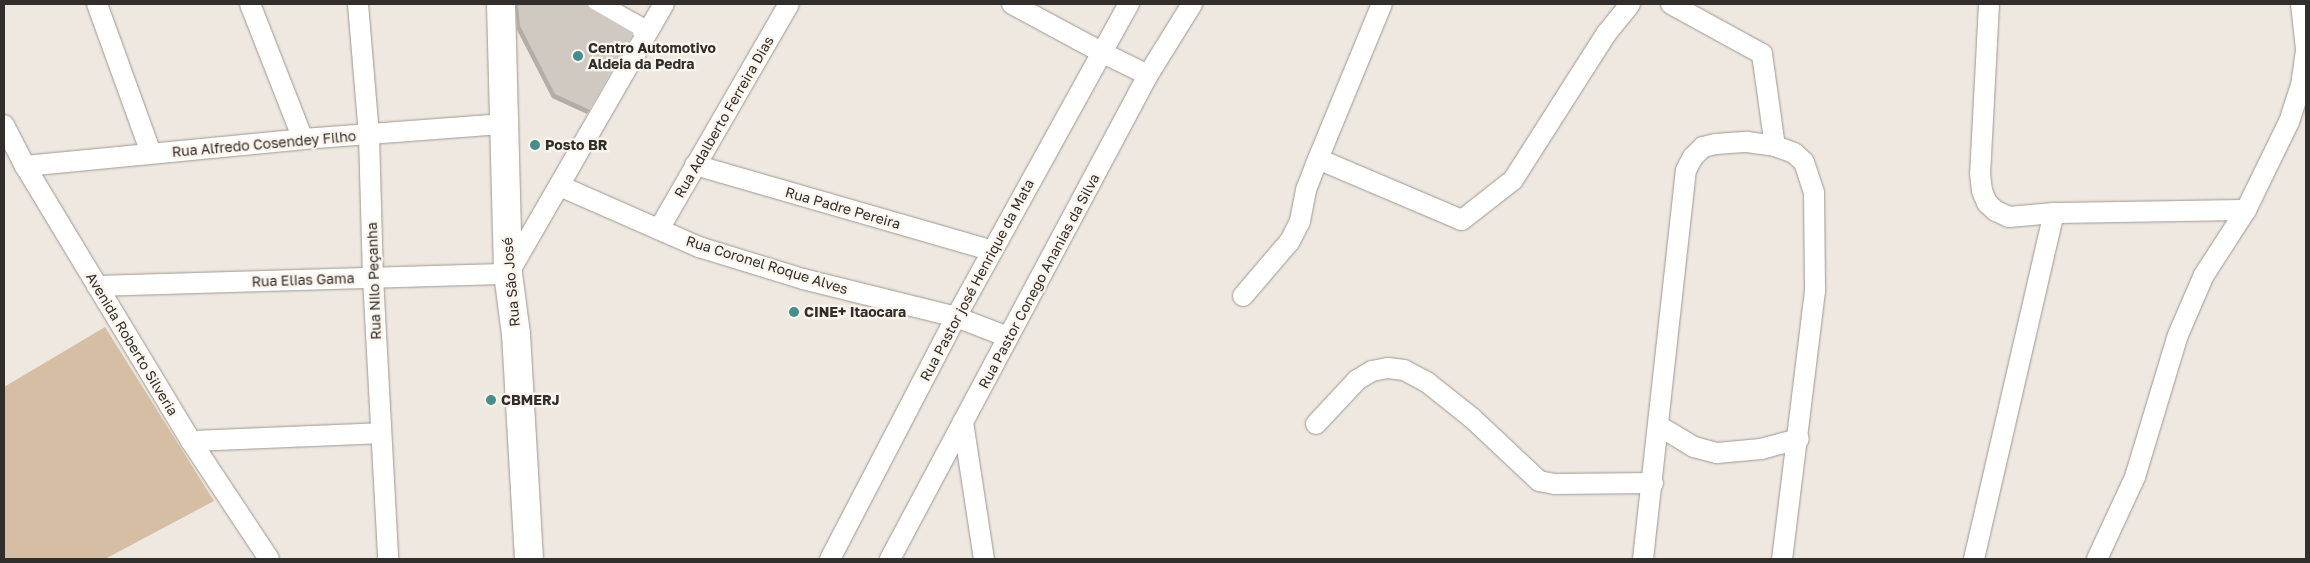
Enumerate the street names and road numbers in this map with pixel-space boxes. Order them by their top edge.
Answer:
street label: Rua Adalberto Ferreira Dias [671,33,777,201]
street label: Rua Alfredo Cosendey Filho [171,128,357,160]
street label: Rua Pastor Conego Ananias da Silva [975,171,1103,391]
street label: Rua Pastor josé Henrique da Mata [916,176,1038,384]
street label: Rua Padre Pereira [783,183,903,233]
street label: Rua Nilo Peçanha [364,222,384,340]
street label: Rua Coronel Roque Alves [684,232,850,298]
street label: Rua São José [499,237,523,327]
street label: Avenida Roberto Silveria [83,269,181,419]
street label: Rua Elias Gama [251,270,355,290]

